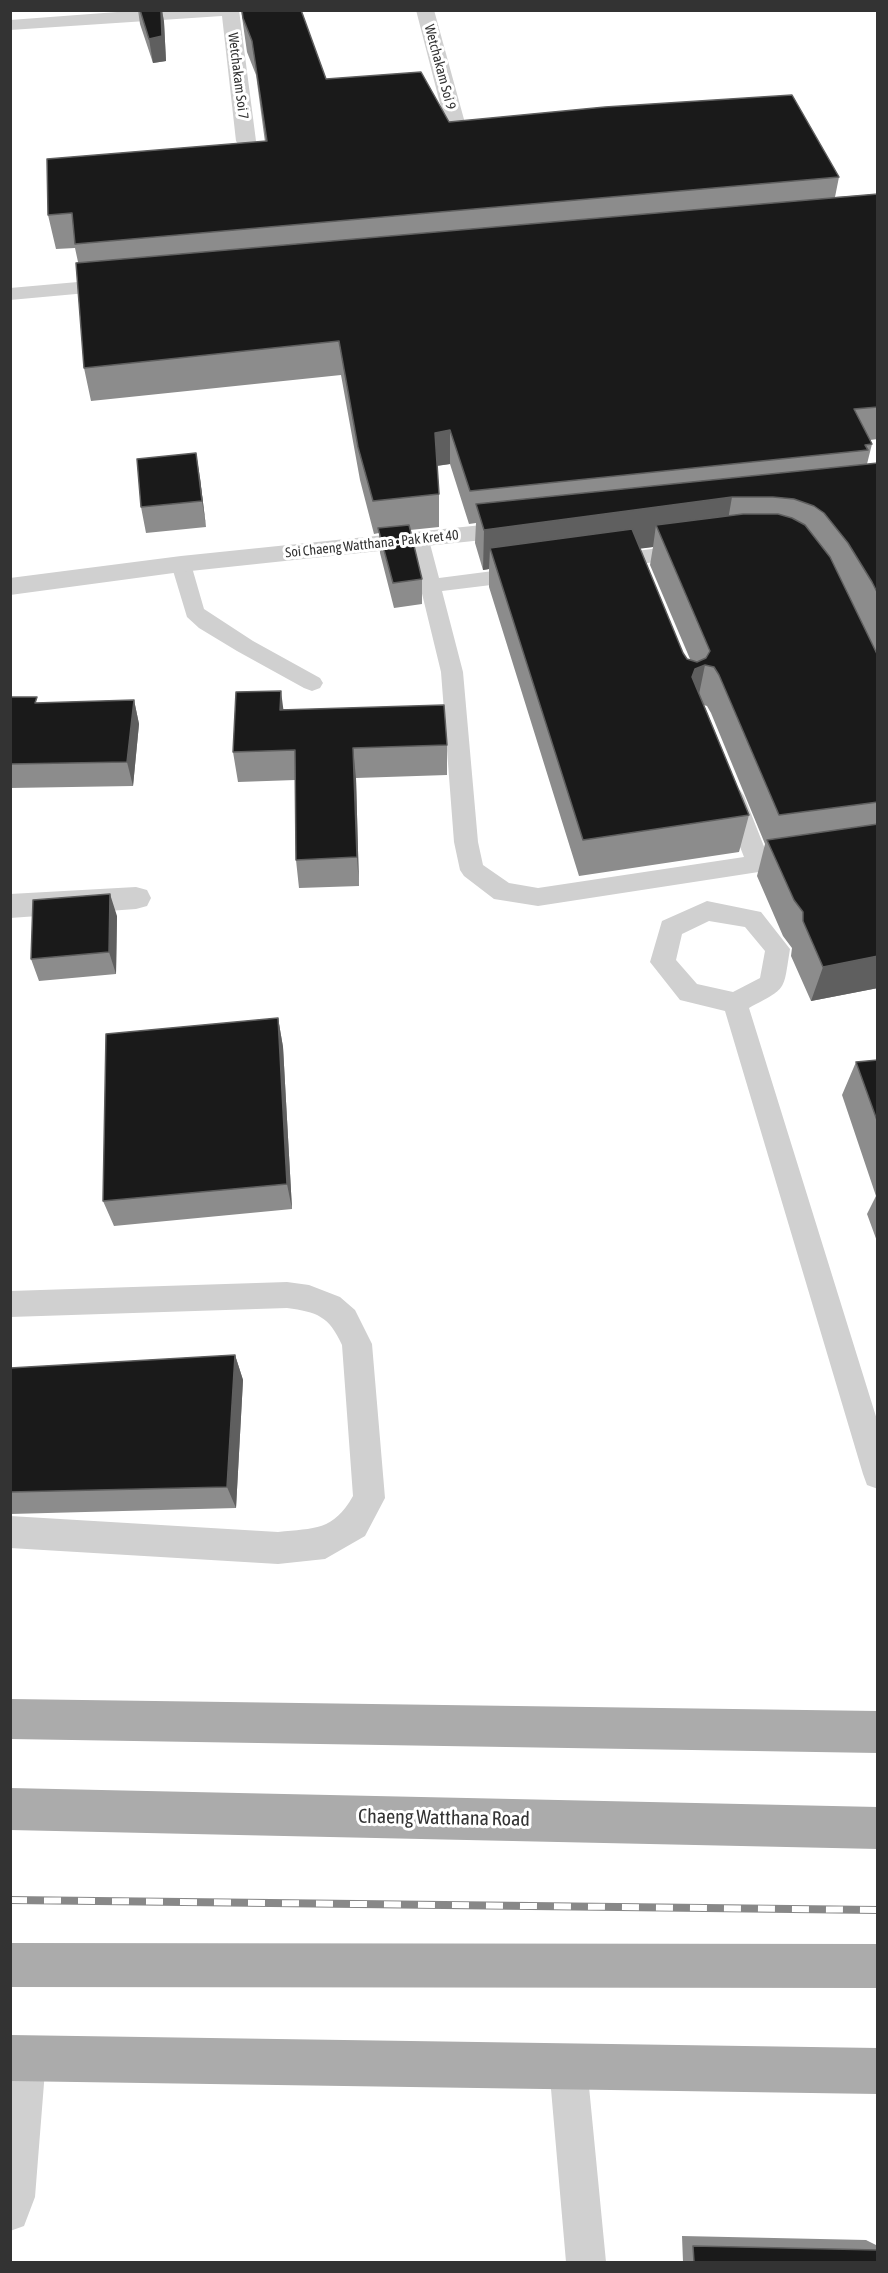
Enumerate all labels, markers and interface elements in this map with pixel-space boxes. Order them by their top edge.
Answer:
street label: Wetchakam Soi 9 [421,23,459,111]
street label: Wetchakam Soi 7 [224,32,252,120]
street label: Soi Chaeng Watthana - Pak Kret 40 [285,527,459,561]
street label: Chaeng Watthana Road [358,1805,530,1831]

